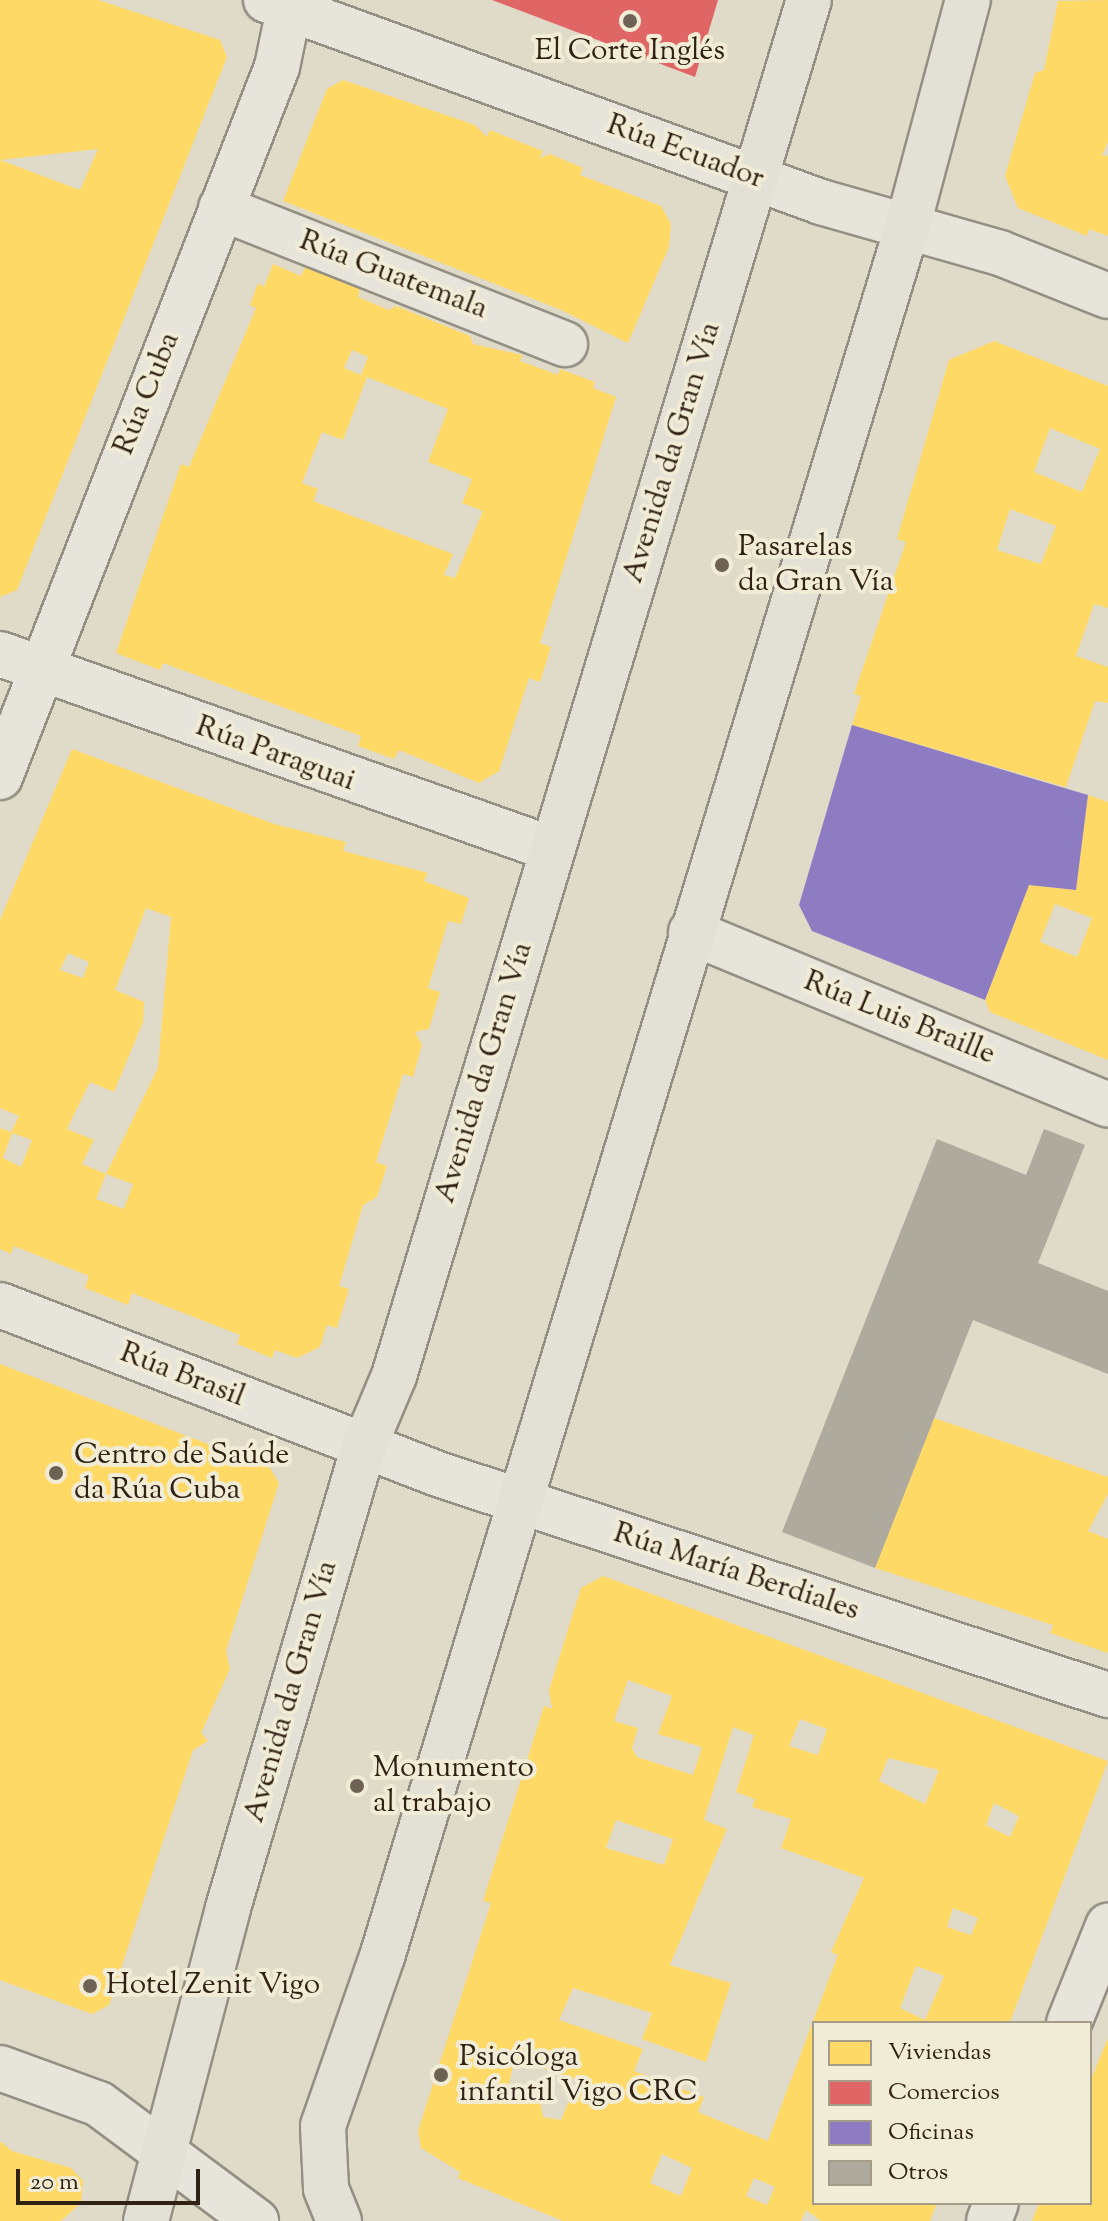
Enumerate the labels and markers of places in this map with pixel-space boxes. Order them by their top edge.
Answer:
marker: El Corte Inglés [621,12,639,30]
place label: El Corte Inglés [535,34,725,70]
place label: Pasarelas da Gran Vía [738,530,894,600]
marker: Pasarelas da Gran Vía [713,556,731,574]
place label: Centro de Saúde da Rúa Cuba [74,1438,289,1508]
marker: Centro de Saúde da Rúa Cuba [45,1462,67,1484]
place label: Monumento al trabajo [373,1751,534,1822]
marker: Monumento al trabajo [348,1777,366,1795]
place label: Hotel Zenit Vigo [106,1968,320,2004]
marker: Hotel Zenit Vigo [81,1977,99,1995]
place label: Psicóloga infantil Vigo CRC [459,2040,698,2110]
marker: Psicóloga infantil Vigo CRC [430,2064,452,2086]

